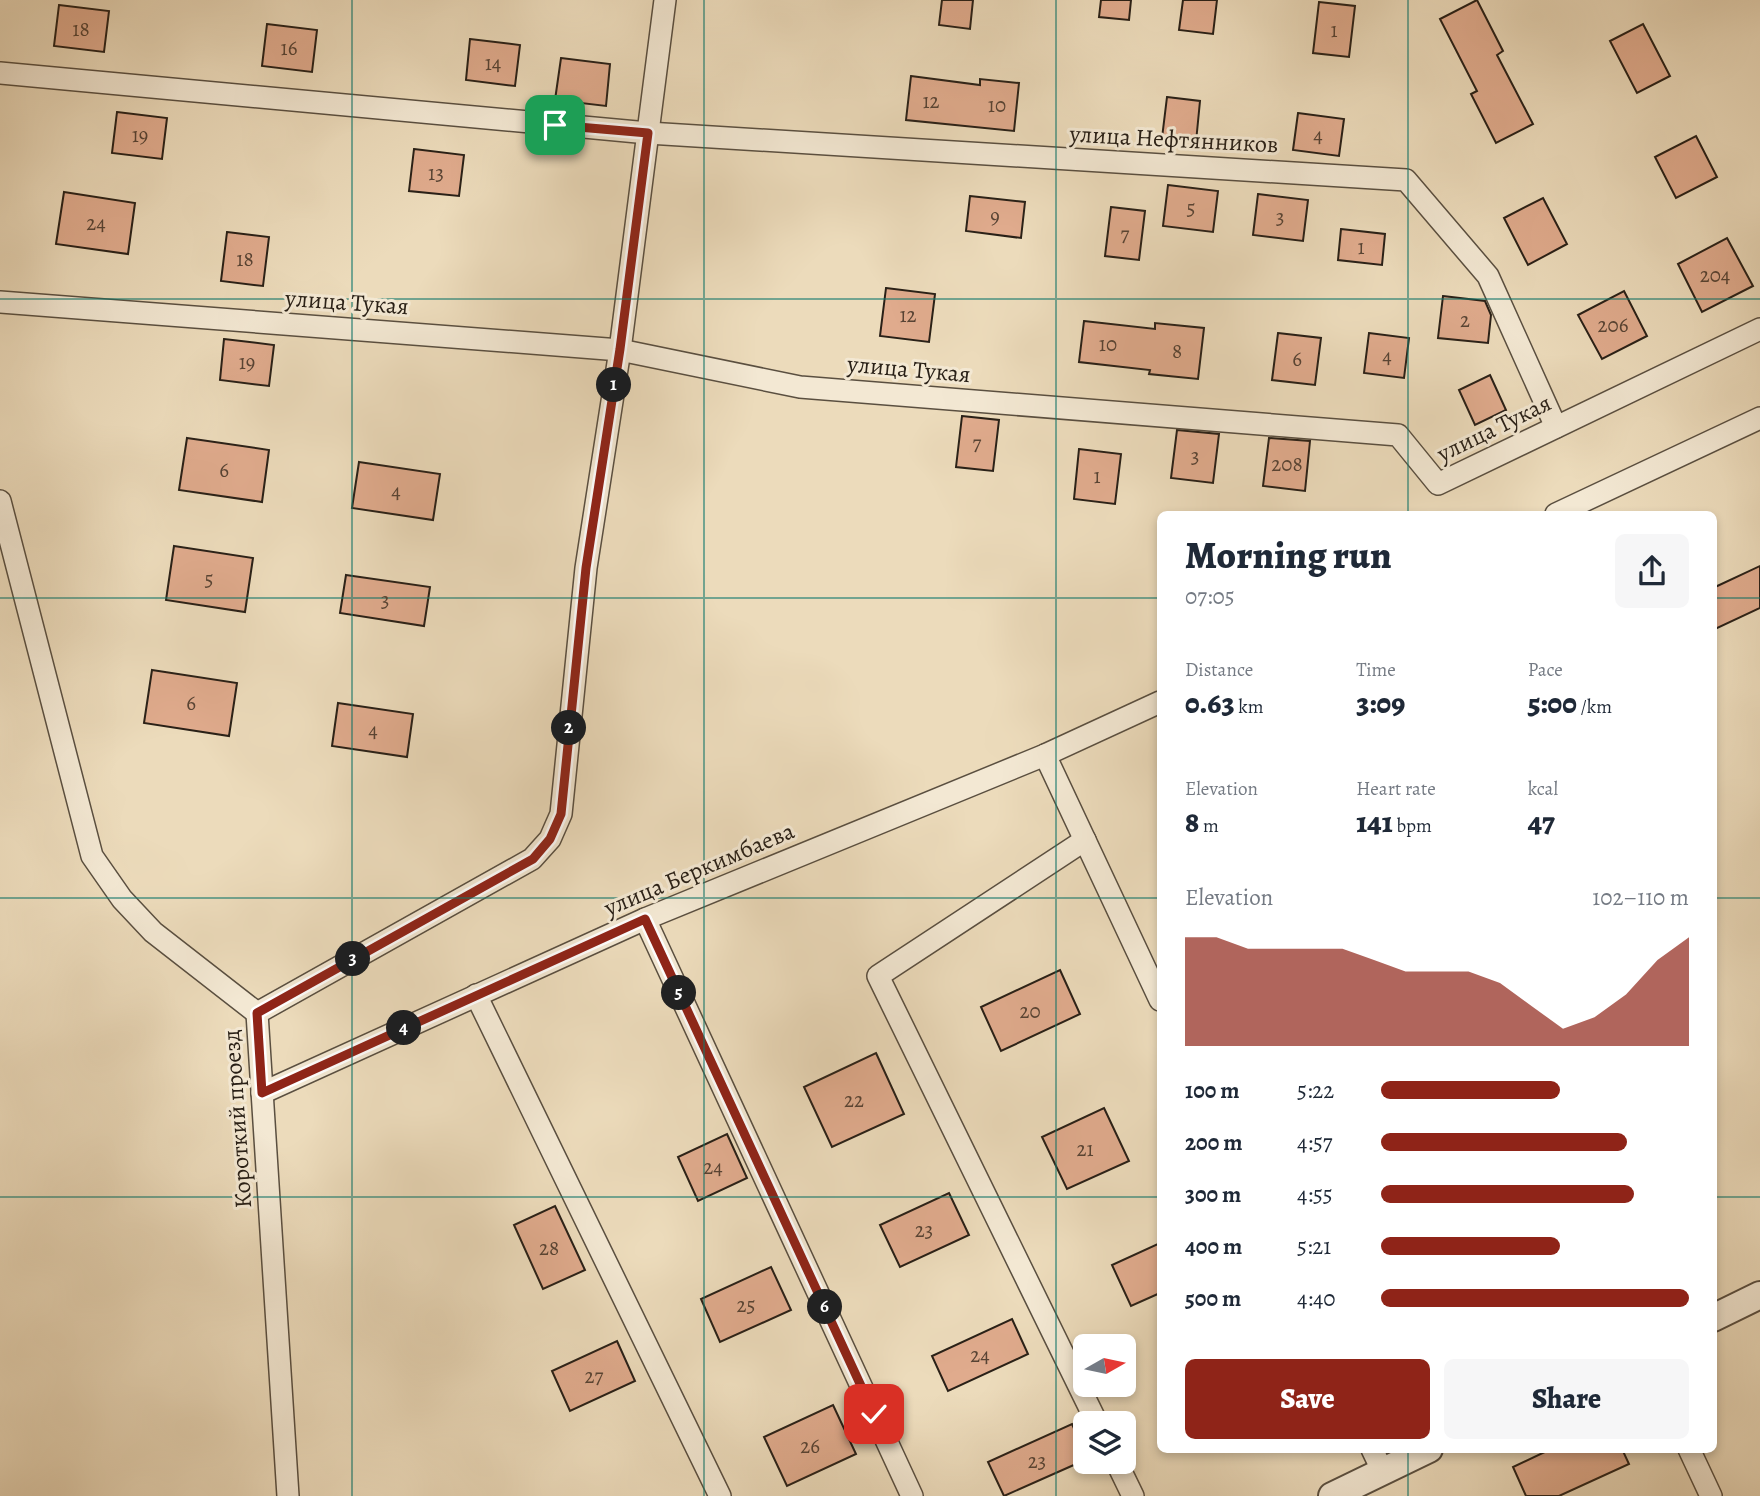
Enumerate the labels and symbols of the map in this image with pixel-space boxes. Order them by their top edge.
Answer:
house number: 18 [72,15,90,43]
house number: 1 [1330,16,1338,44]
house number: 16 [281,34,298,62]
house number: 14 [485,49,501,77]
house number: 12 [922,87,940,115]
house number: 10 [988,91,1006,119]
pin [525,95,585,155]
street label: улица Нефтянников [1068,118,1279,160]
house number: 19 [132,121,148,149]
house number: 4 [1313,121,1323,149]
house number: 13 [428,159,444,187]
house number: 5 [1186,194,1196,222]
house number: 9 [990,202,1000,230]
house number: 3 [1276,203,1284,231]
house number: 24 [86,209,106,237]
house number: 7 [1121,220,1130,248]
house number: 1 [1357,233,1365,261]
house number: 18 [236,245,254,273]
house number: 204 [1700,261,1730,289]
street label: улица Тукая [283,282,410,322]
house number: 12 [899,301,917,329]
house number: 2 [1460,306,1470,334]
house number: 206 [1598,311,1629,339]
house number: 10 [1099,330,1117,358]
house number: 8 [1172,337,1182,365]
house number: 4 [1382,342,1392,370]
house number: 6 [1292,345,1302,373]
house number: 19 [239,348,255,376]
street label: улица Тукая [845,348,972,390]
pin: 1 [596,368,632,402]
street label: улица Тукая [1431,387,1556,470]
house number: 7 [973,429,982,457]
house number: 3 [1191,442,1199,470]
house number: 208 [1271,450,1303,478]
house number: 6 [219,456,229,484]
house number: 1 [1093,462,1101,490]
house number: 4 [391,477,401,505]
house number: 5 [204,565,214,593]
house number: 3 [381,586,389,614]
house number: 6 [186,689,196,717]
pin: 2 [552,710,586,746]
house number: 4 [368,716,378,744]
street label: улица Беркимбаева [598,814,799,924]
pin: 3 [336,942,370,976]
pin: 5 [662,976,696,1010]
house number: 20 [1019,997,1041,1025]
pin: 4 [386,1010,422,1046]
street label: Короткий проезд [215,1029,259,1209]
house number: 22 [844,1086,864,1114]
house number: 21 [1076,1135,1094,1163]
house number: 24 [703,1153,723,1181]
house number: 23 [915,1216,933,1244]
house number: 28 [539,1234,559,1262]
pin: 6 [808,1290,842,1324]
house number: 25 [736,1291,756,1319]
north arrow [1073,1334,1136,1396]
house number: 24 [970,1341,990,1369]
house number: 27 [585,1362,604,1390]
pin [844,1384,904,1444]
house number: 26 [800,1432,820,1460]
house number: 23 [1028,1447,1046,1475]

